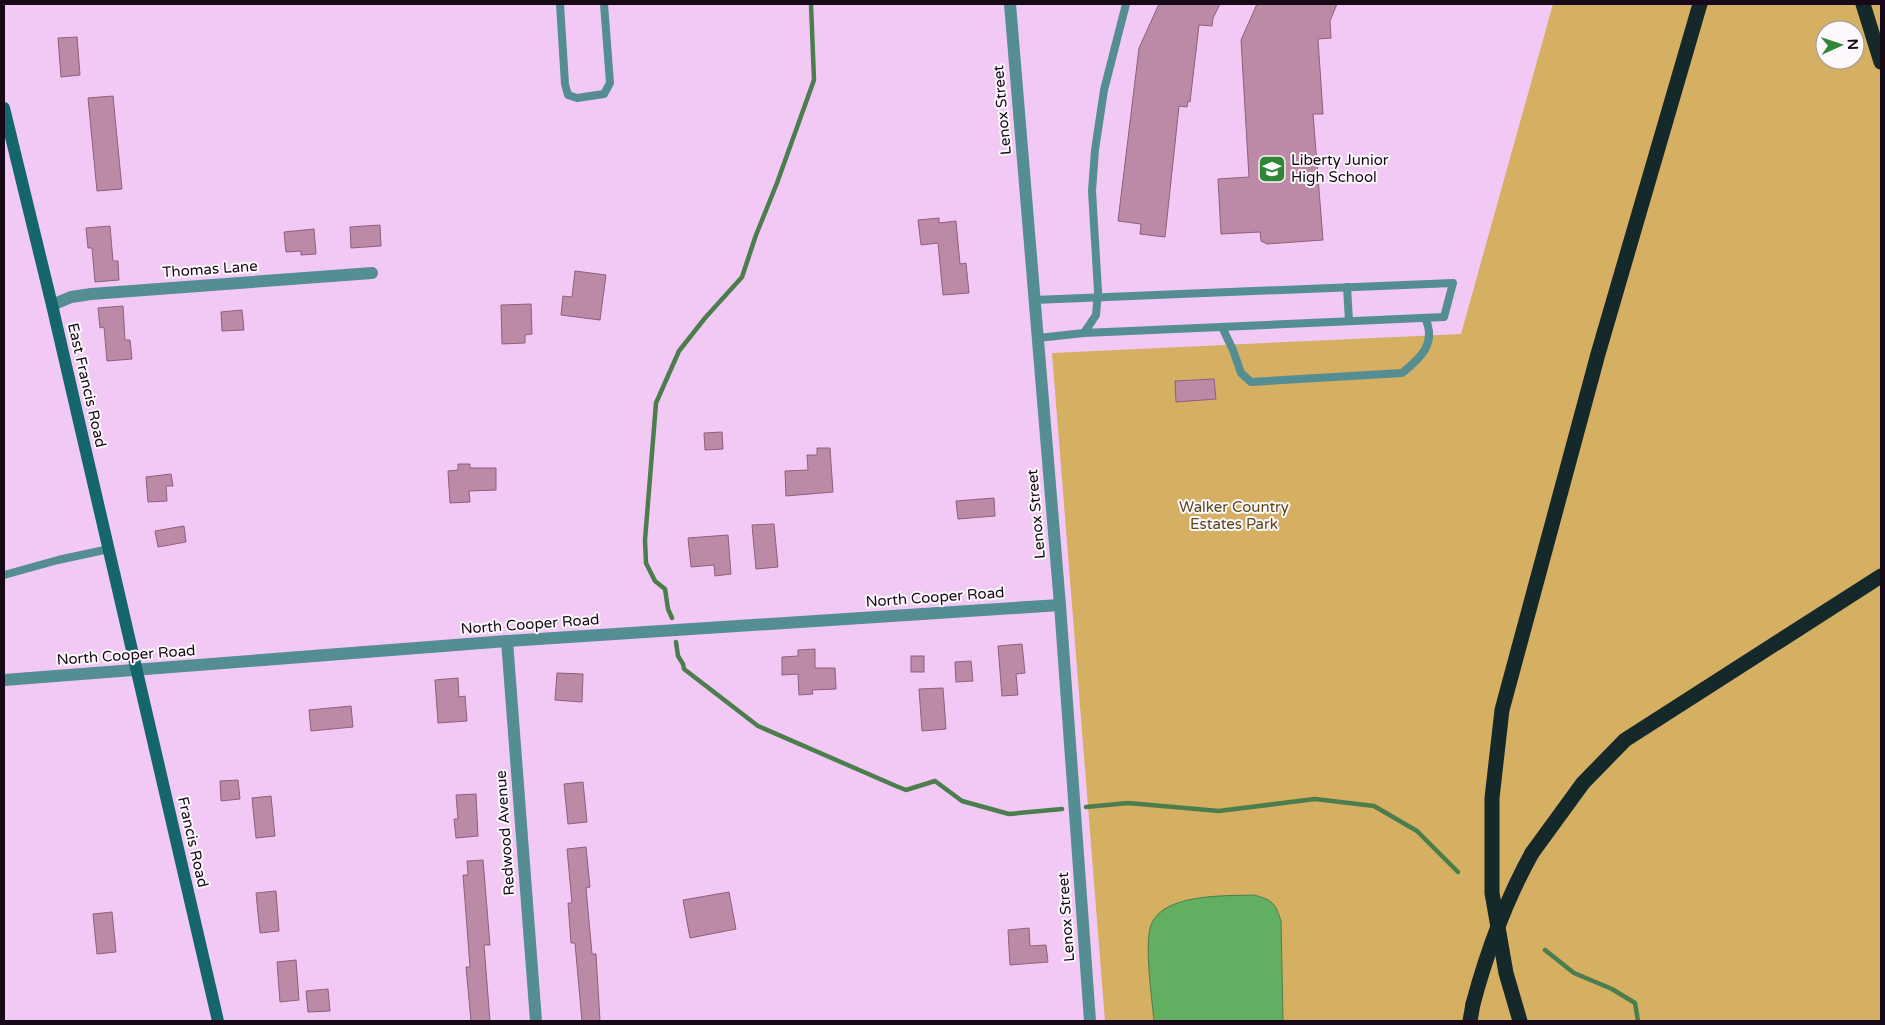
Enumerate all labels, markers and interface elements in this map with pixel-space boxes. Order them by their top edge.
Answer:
north arrow [1815,20,1865,70]
text: N [1844,38,1861,50]
street label: Lenox Street [989,64,1015,156]
place label: Liberty Junior High School [1291,151,1389,186]
school or university icon: Liberty Junior High School [1257,154,1287,184]
street label: Thomas Lane [162,257,258,281]
street label: East Francis Road [64,321,110,449]
street label: Lenox Street [1023,468,1049,560]
park label: Walker Country Estates Park [1179,498,1289,533]
street label: North Cooper Road [865,583,1005,611]
street label: North Cooper Road [460,610,600,638]
street label: North Cooper Road [56,641,196,669]
street label: Redwood Avenue [492,770,518,896]
street label: Francis Road [174,795,212,889]
street label: Lenox Street [1054,871,1078,963]

